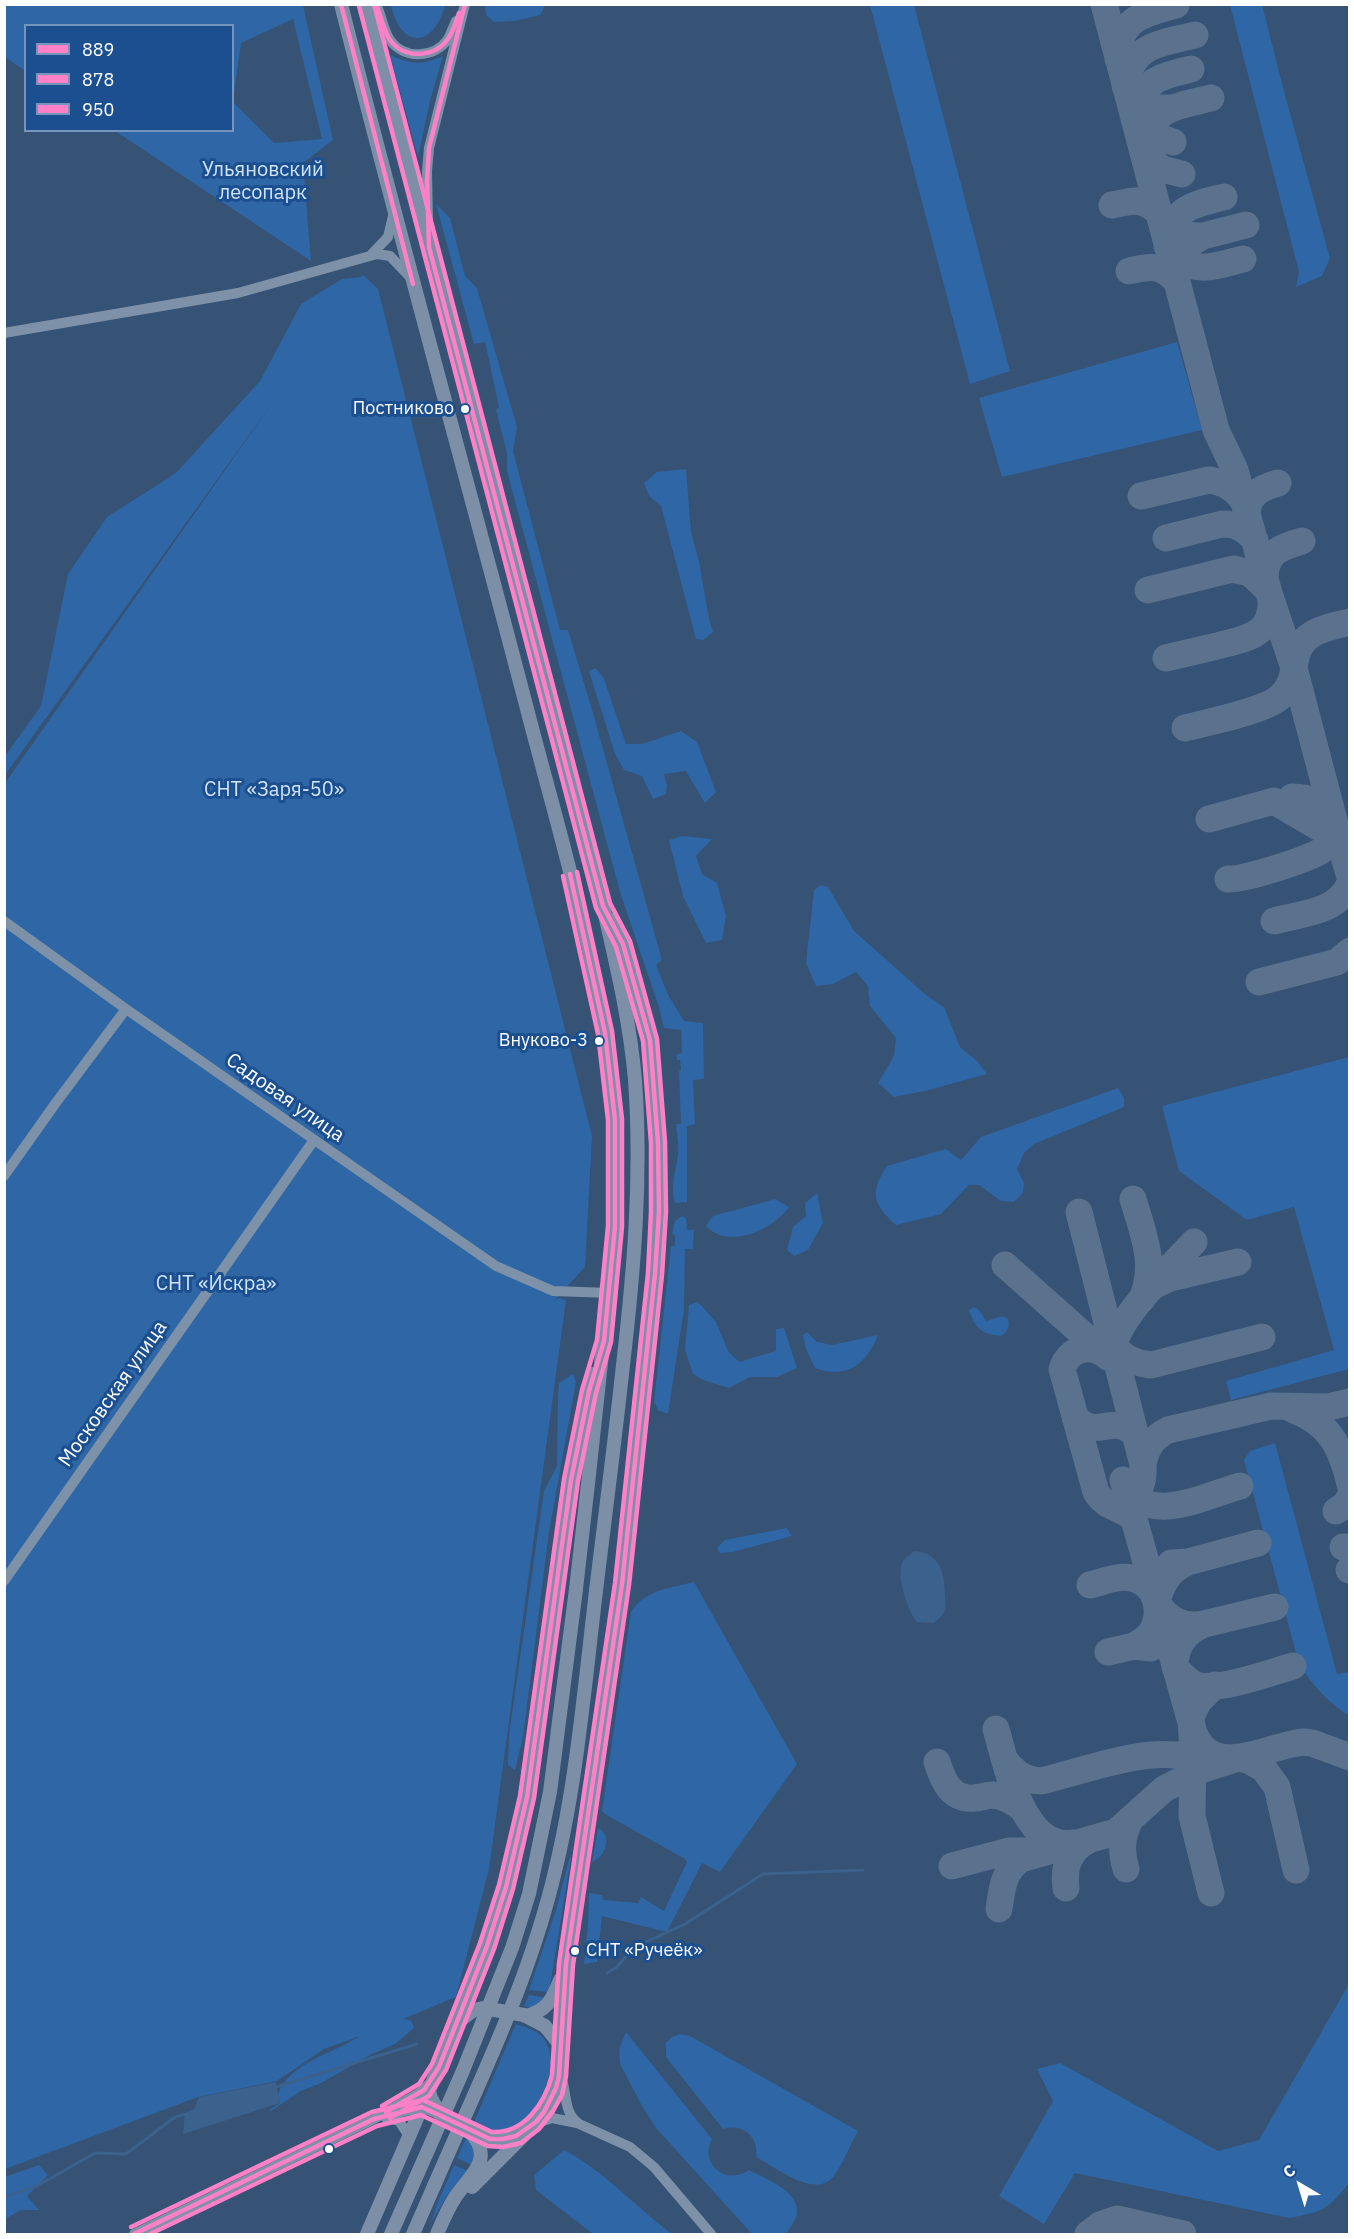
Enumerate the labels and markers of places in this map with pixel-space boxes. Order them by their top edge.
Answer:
place label: Постниково [353,398,454,420]
marker: Постниково [459,403,471,415]
place label: Внуково-3 [499,1030,588,1052]
marker: Внуково-3 [593,1035,605,1047]
place label: СНТ «Ручеёк» [586,1940,702,1962]
marker: СНТ «Ручеёк» [569,1945,581,1957]
unlabelled marker [323,2143,335,2155]

